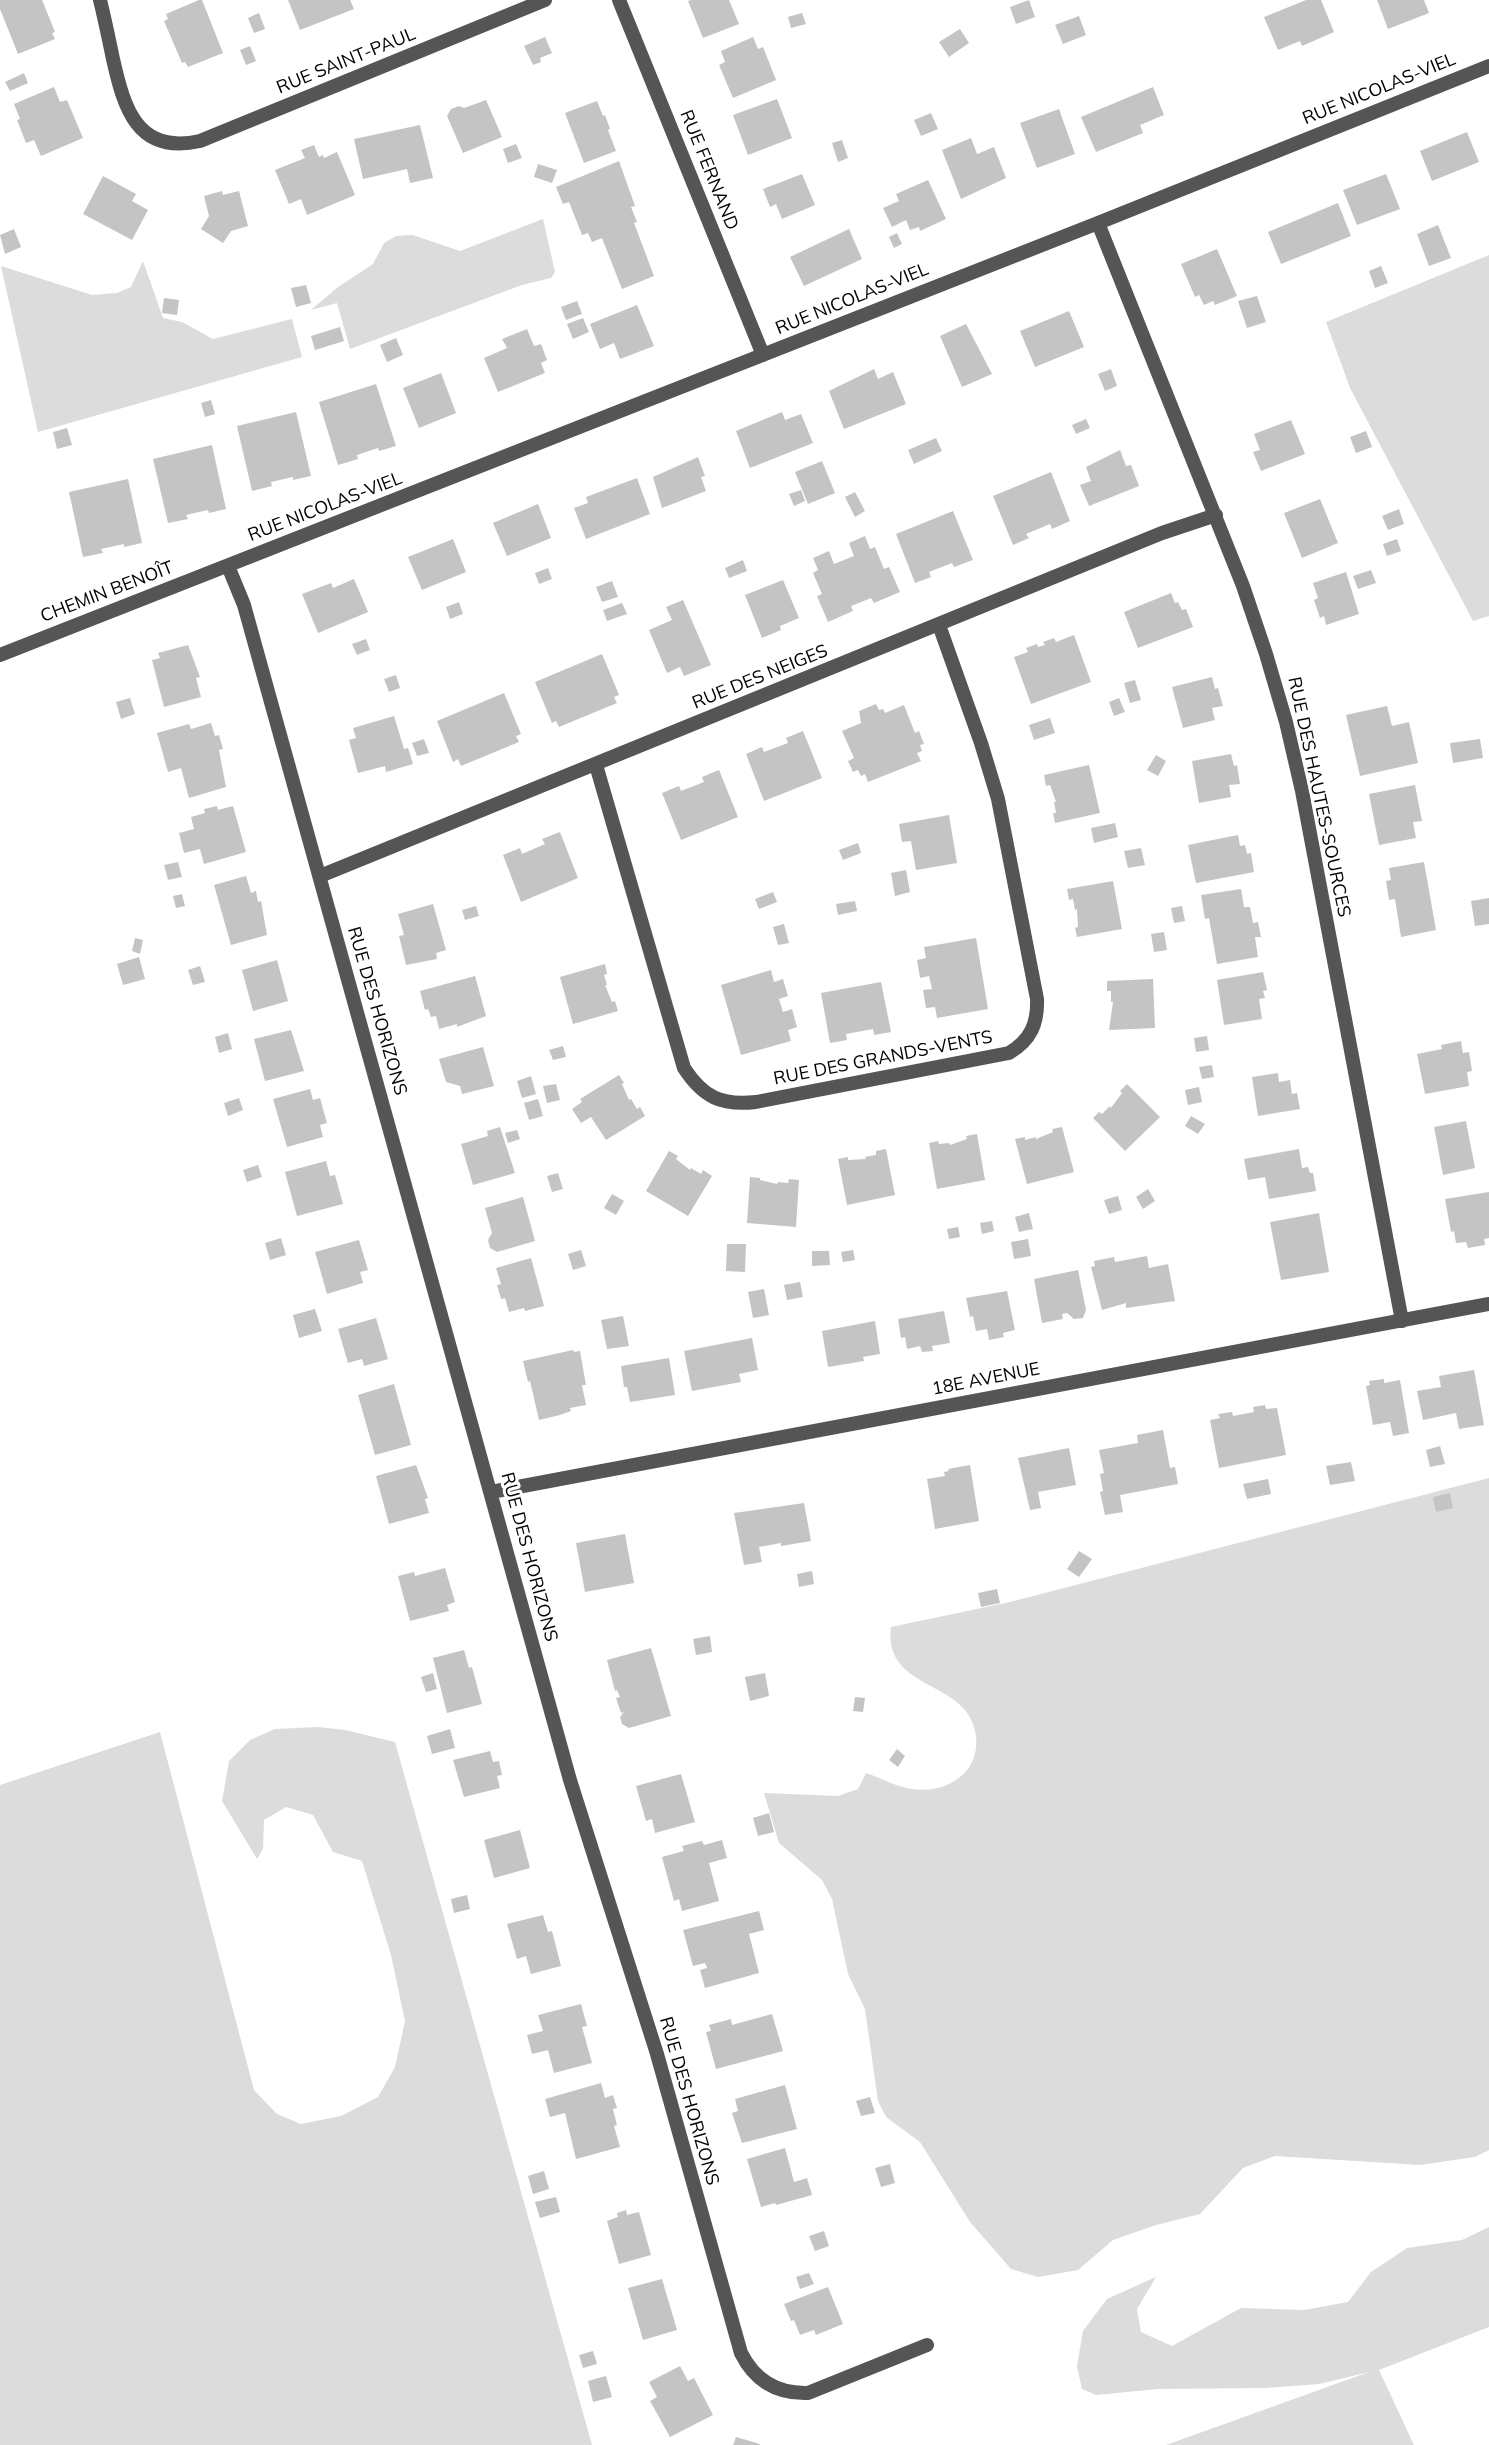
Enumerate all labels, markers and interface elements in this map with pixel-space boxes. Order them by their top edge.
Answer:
street label: RUE SAINT-PAUL [274,23,418,99]
street label: RUE NICOLAS-VIEL [1299,48,1459,130]
street label: RUE FERNAND [675,107,743,233]
street label: RUE NICOLAS-VIEL [772,258,932,340]
street label: RUE NICOLAS-VIEL [245,468,405,546]
street label: CHEMIN BENOÎT [37,557,177,627]
street label: RUE DES NEIGES [689,640,831,714]
street label: RUE DES HAUTES-SOURCES [1283,675,1355,919]
street label: RUE DES HORIZONS [343,924,411,1098]
street label: RUE DES GRANDS-VENTS [772,1026,994,1090]
street label: 18E AVENUE [930,1358,1042,1400]
street label: RUE DES HORIZONS [496,1470,562,1644]
street label: RUE DES HORIZONS [655,2014,723,2188]

